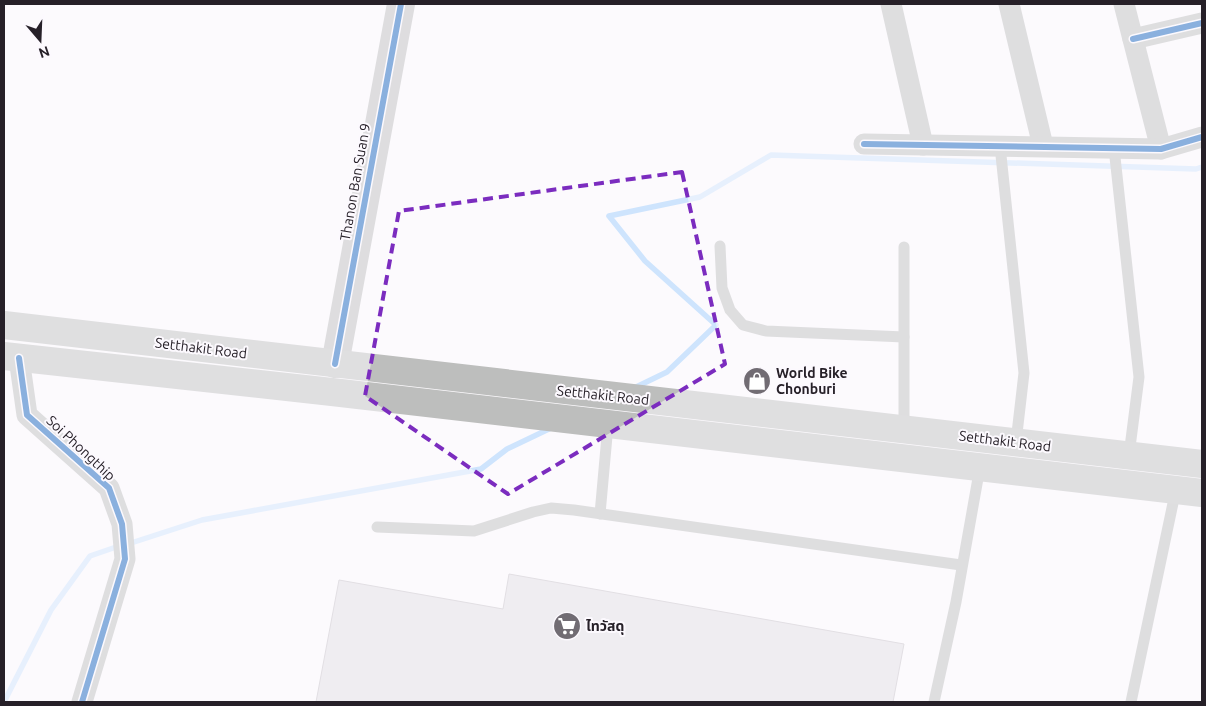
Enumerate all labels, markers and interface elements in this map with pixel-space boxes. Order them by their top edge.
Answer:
north arrow [15,15,65,65]
text: N [37,43,52,62]
street label: Thanon Ban Suan 9 [337,122,373,242]
street label: Setthakit Road [154,334,248,362]
place label: World Bike Chonburi [776,365,848,397]
shop icon: World Bike Chonburi [742,366,772,396]
street label: Setthakit Road [556,382,650,408]
street label: Soi Phongthip [43,412,119,484]
street label: Setthakit Road [958,427,1052,455]
supermarket icon: ไทวัสดุ [552,611,582,641]
place label: ไทวัสดุ [586,618,624,635]

